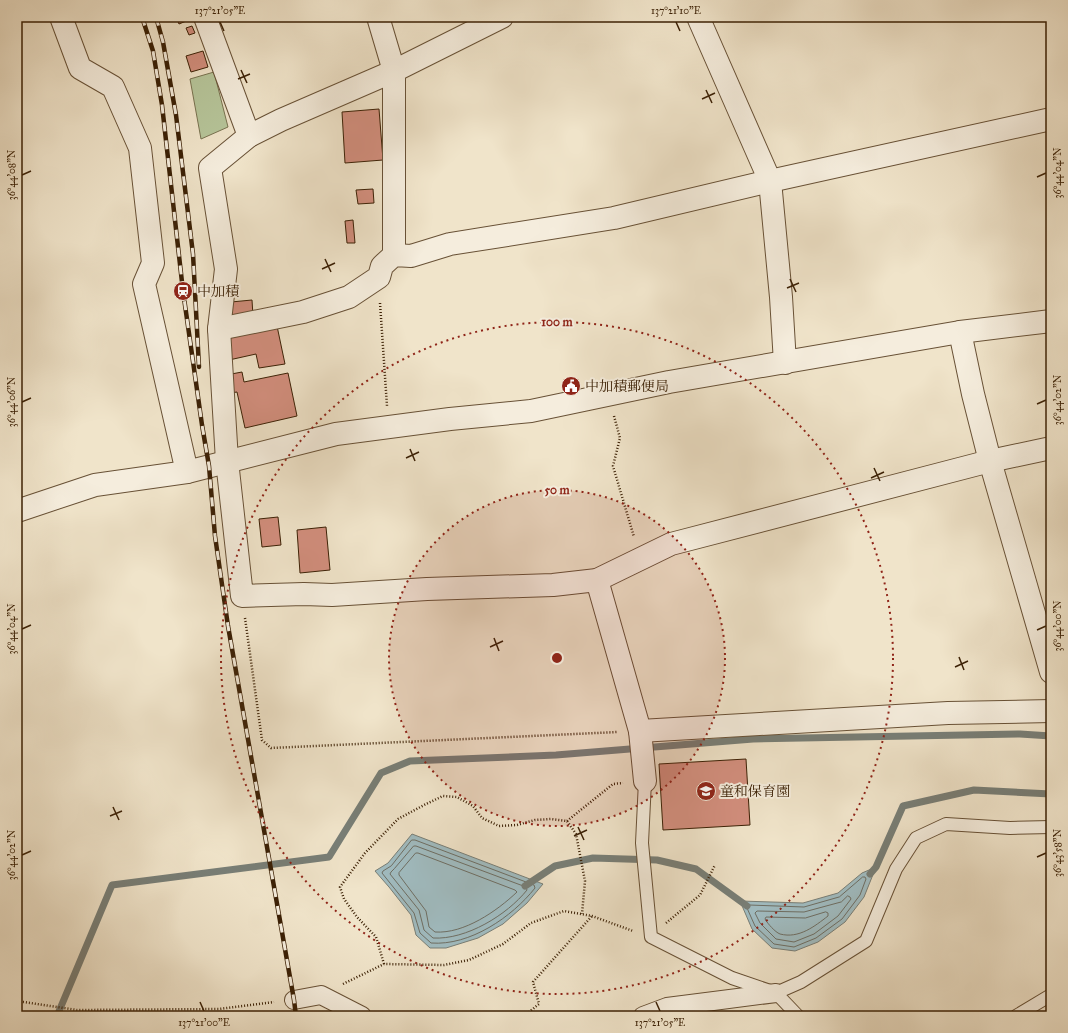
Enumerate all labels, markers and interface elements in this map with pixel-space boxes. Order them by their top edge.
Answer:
text: 137°21'05"E [195,5,245,17]
text: 137°21'10"E [651,5,701,17]
text: 36°44'04"N [1052,147,1064,198]
text: 36°44'08"N [6,149,18,200]
station icon: 中加積 [172,280,194,302]
place label: 中加積 [197,283,240,300]
text: 100 m [541,315,574,329]
text: 36°44'02"N [1052,374,1064,425]
public building icon: 中加積郵便局 [560,375,582,397]
text: 36°44'06"N [6,376,18,427]
place label: 中加積郵便局 [585,378,669,395]
text: 50 m [544,483,571,497]
text: 36°44'00"N [1052,600,1064,652]
text: 36°44'04"N [6,603,18,654]
centre of rings [550,651,564,665]
school or university icon: 童和保育園 [695,780,717,802]
place label: 童和保育園 [720,783,790,800]
text: 36°44'02"N [6,829,18,880]
text: 36°43'58"N [1052,829,1064,877]
text: 137°21'00"E [178,1017,230,1029]
text: 137°21'05"E [635,1017,685,1029]

